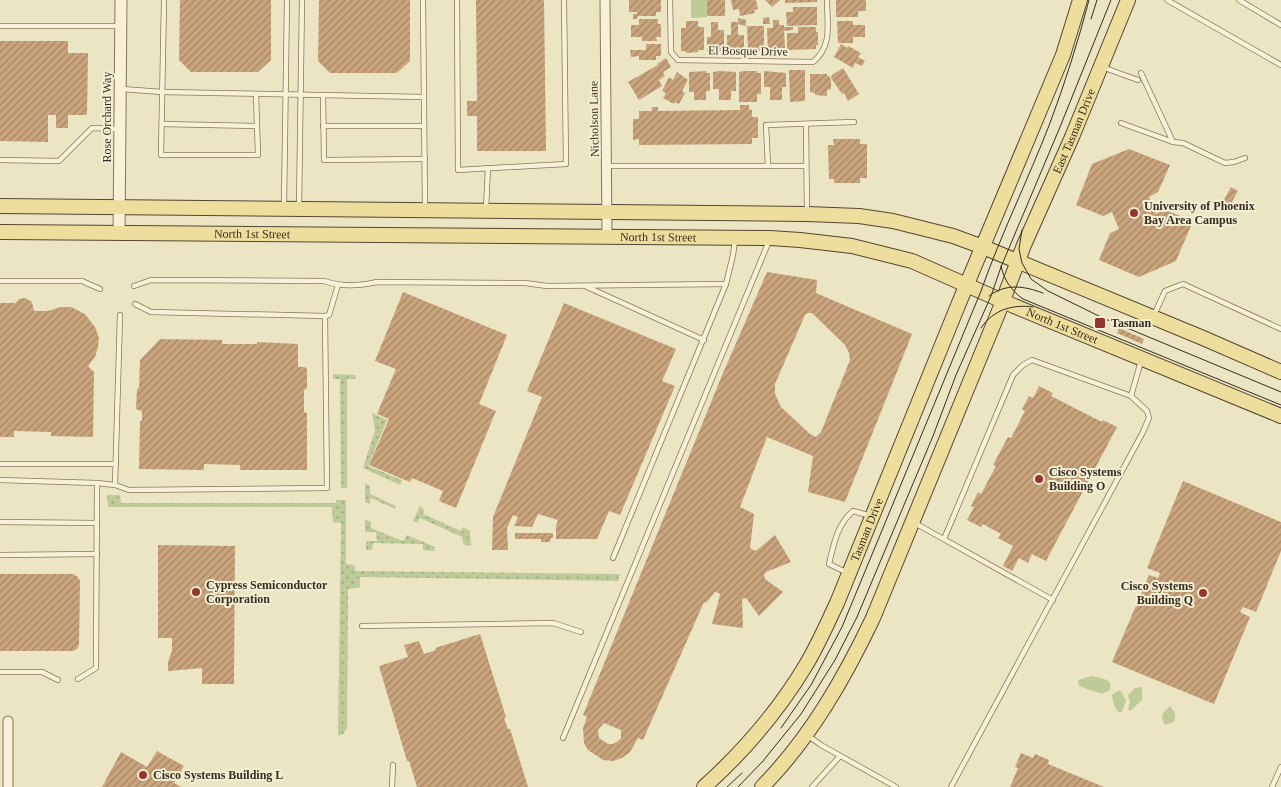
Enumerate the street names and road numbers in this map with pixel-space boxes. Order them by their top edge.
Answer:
street label: El Bosque Drive [708,43,788,59]
street label: Rose Orchard Way [100,72,114,162]
street label: Nicholson Lane [586,81,602,157]
street label: East Tasman Drive [1050,86,1098,176]
street label: North 1st Street [214,227,291,241]
street label: North 1st Street [620,230,697,244]
street label: North 1st Street [1024,305,1101,347]
street label: Tasman Drive [848,496,886,564]

